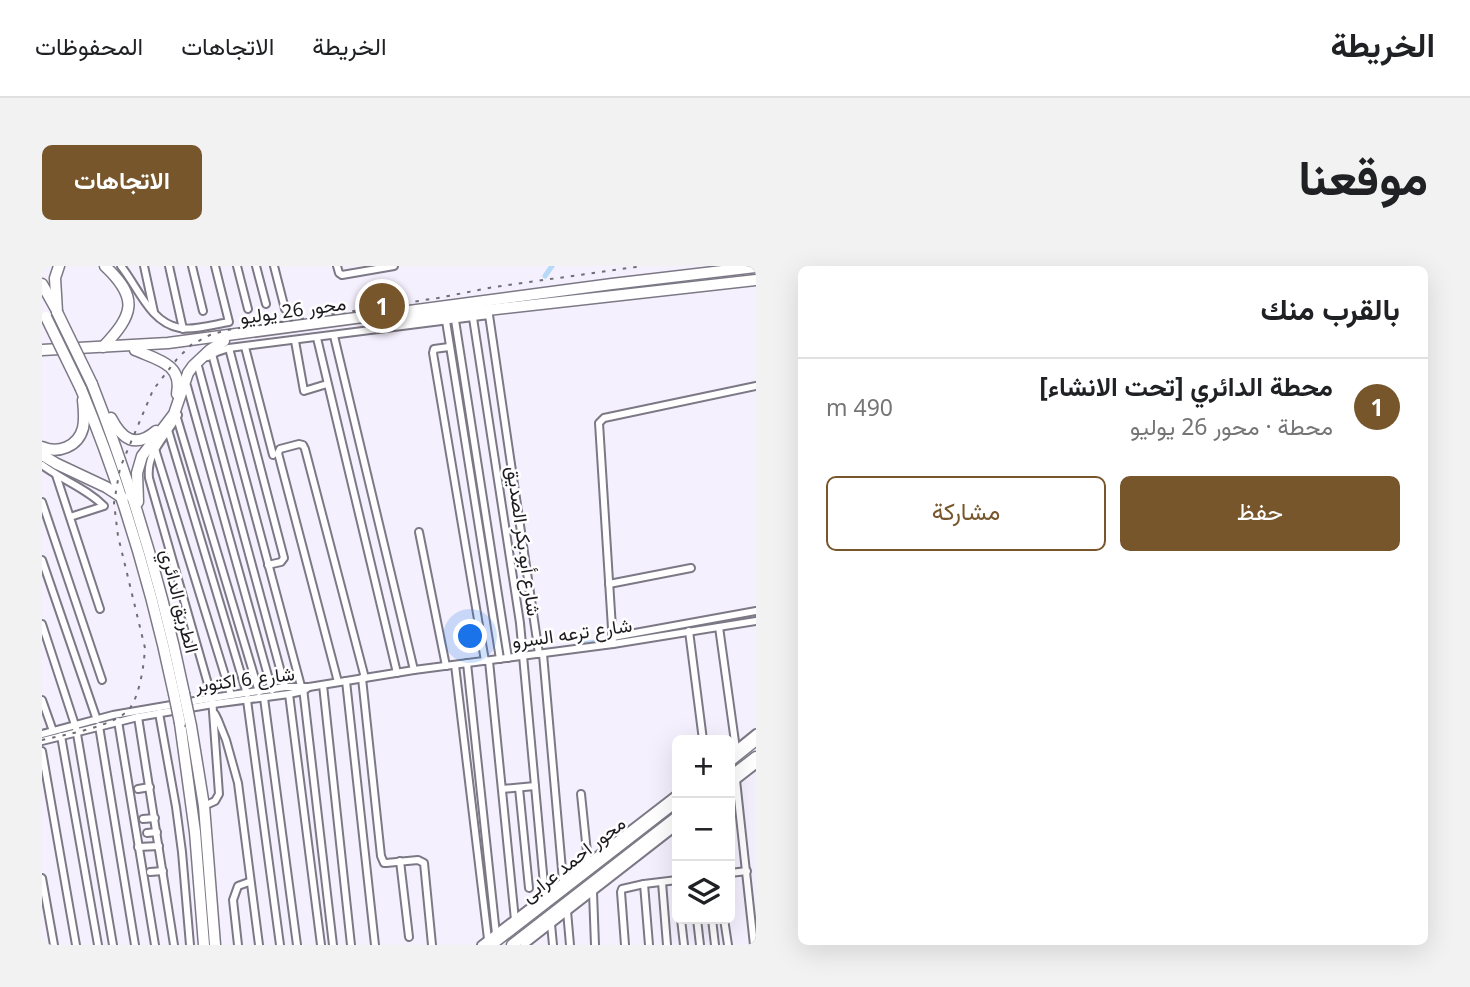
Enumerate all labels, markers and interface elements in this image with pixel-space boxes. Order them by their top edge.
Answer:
text: الخريطة [1331,22,1435,67]
text: المحفوظات [35,29,143,62]
text: الاتجاهات [181,29,274,62]
text: الخريطة [312,29,387,62]
text: موقعنا [1298,143,1428,209]
button: الاتجاهات [42,145,202,220]
pin: 1 [359,280,405,332]
text: بالقرب منك [1260,288,1400,329]
street label: محور 26 يوليو [238,290,348,330]
text: محطة الدائري [تحت الانشاء] [1039,368,1333,404]
text: 490 m [826,391,893,423]
text: 1 [1370,391,1384,423]
text: محطة · محور 26 يوليو [1130,410,1333,442]
street label: شارع أبو بكر الصديق [501,464,547,618]
button: مشاركة [826,476,1106,551]
button: حفظ [1120,476,1400,551]
street label: الطريق الدائري [152,546,205,657]
street label: شارع ترعه السرو [510,612,634,654]
your location [453,619,487,653]
street label: شارع 6 اكتوبر [193,660,296,698]
map controls [672,735,735,924]
button: + [672,735,735,798]
button: − [672,798,735,861]
street label: محور احمد عرابى [515,810,631,908]
button: layers [672,861,735,924]

